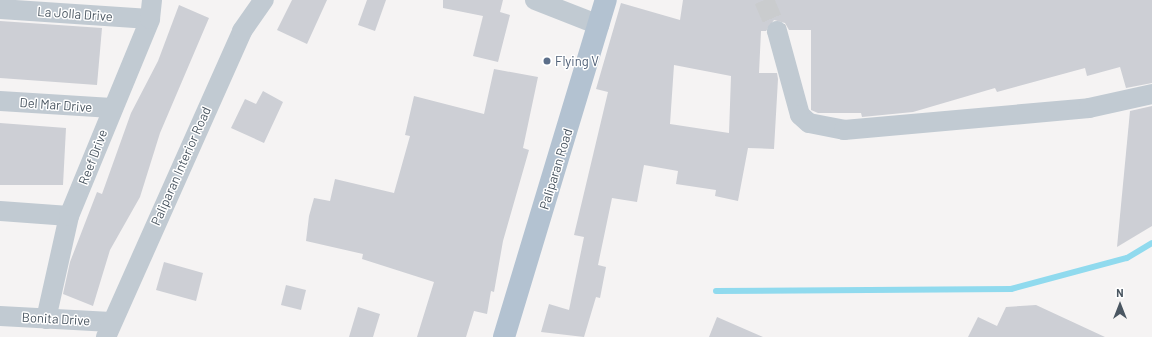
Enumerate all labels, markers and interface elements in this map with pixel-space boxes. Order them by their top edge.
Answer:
street label: La Jolla Drive [37,4,113,24]
place label: Flying V [555,53,599,69]
marker: Flying V [542,56,552,66]
street label: Del Mar Drive [19,95,93,115]
street label: Paliparan Interior Road [148,104,214,228]
street label: Paliparan Road [536,126,576,212]
street label: Reef Drive [75,127,111,187]
north arrow [1100,285,1140,325]
text: N [1116,286,1124,299]
street label: Bonita Drive [21,309,91,329]

